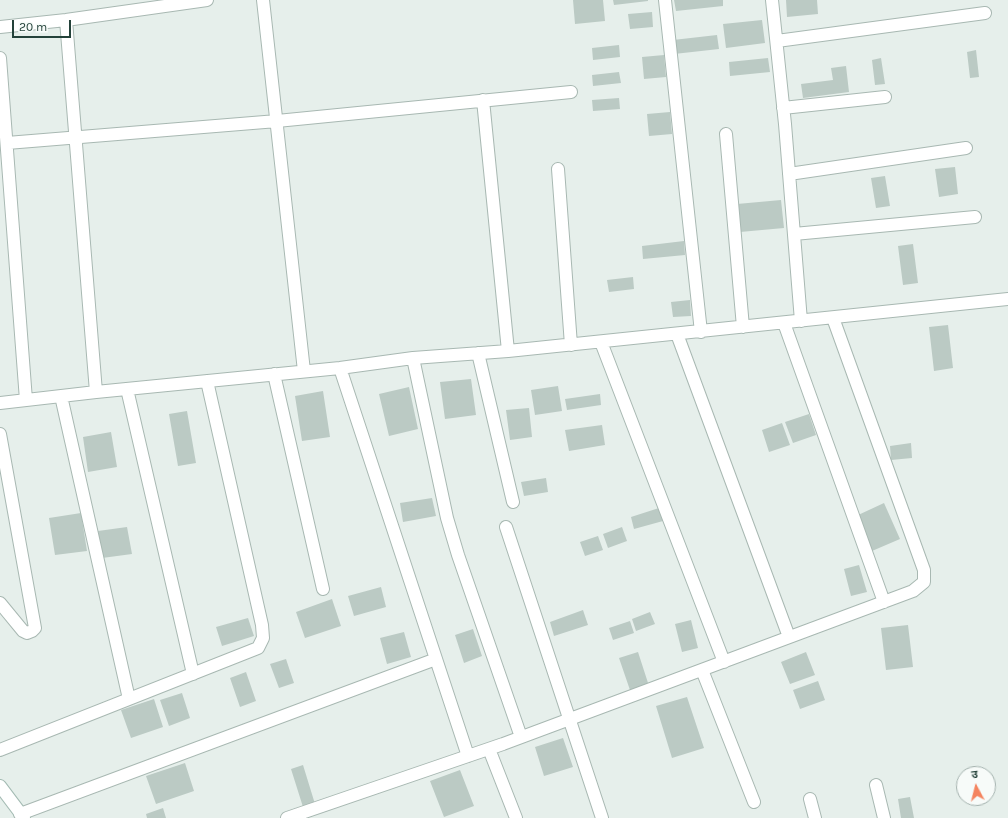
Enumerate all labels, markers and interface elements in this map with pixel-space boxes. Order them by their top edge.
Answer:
scale bar [14,12,73,38]
text: 20 m [19,20,47,34]
north arrow [956,766,996,806]
text: उ [971,768,979,781]

